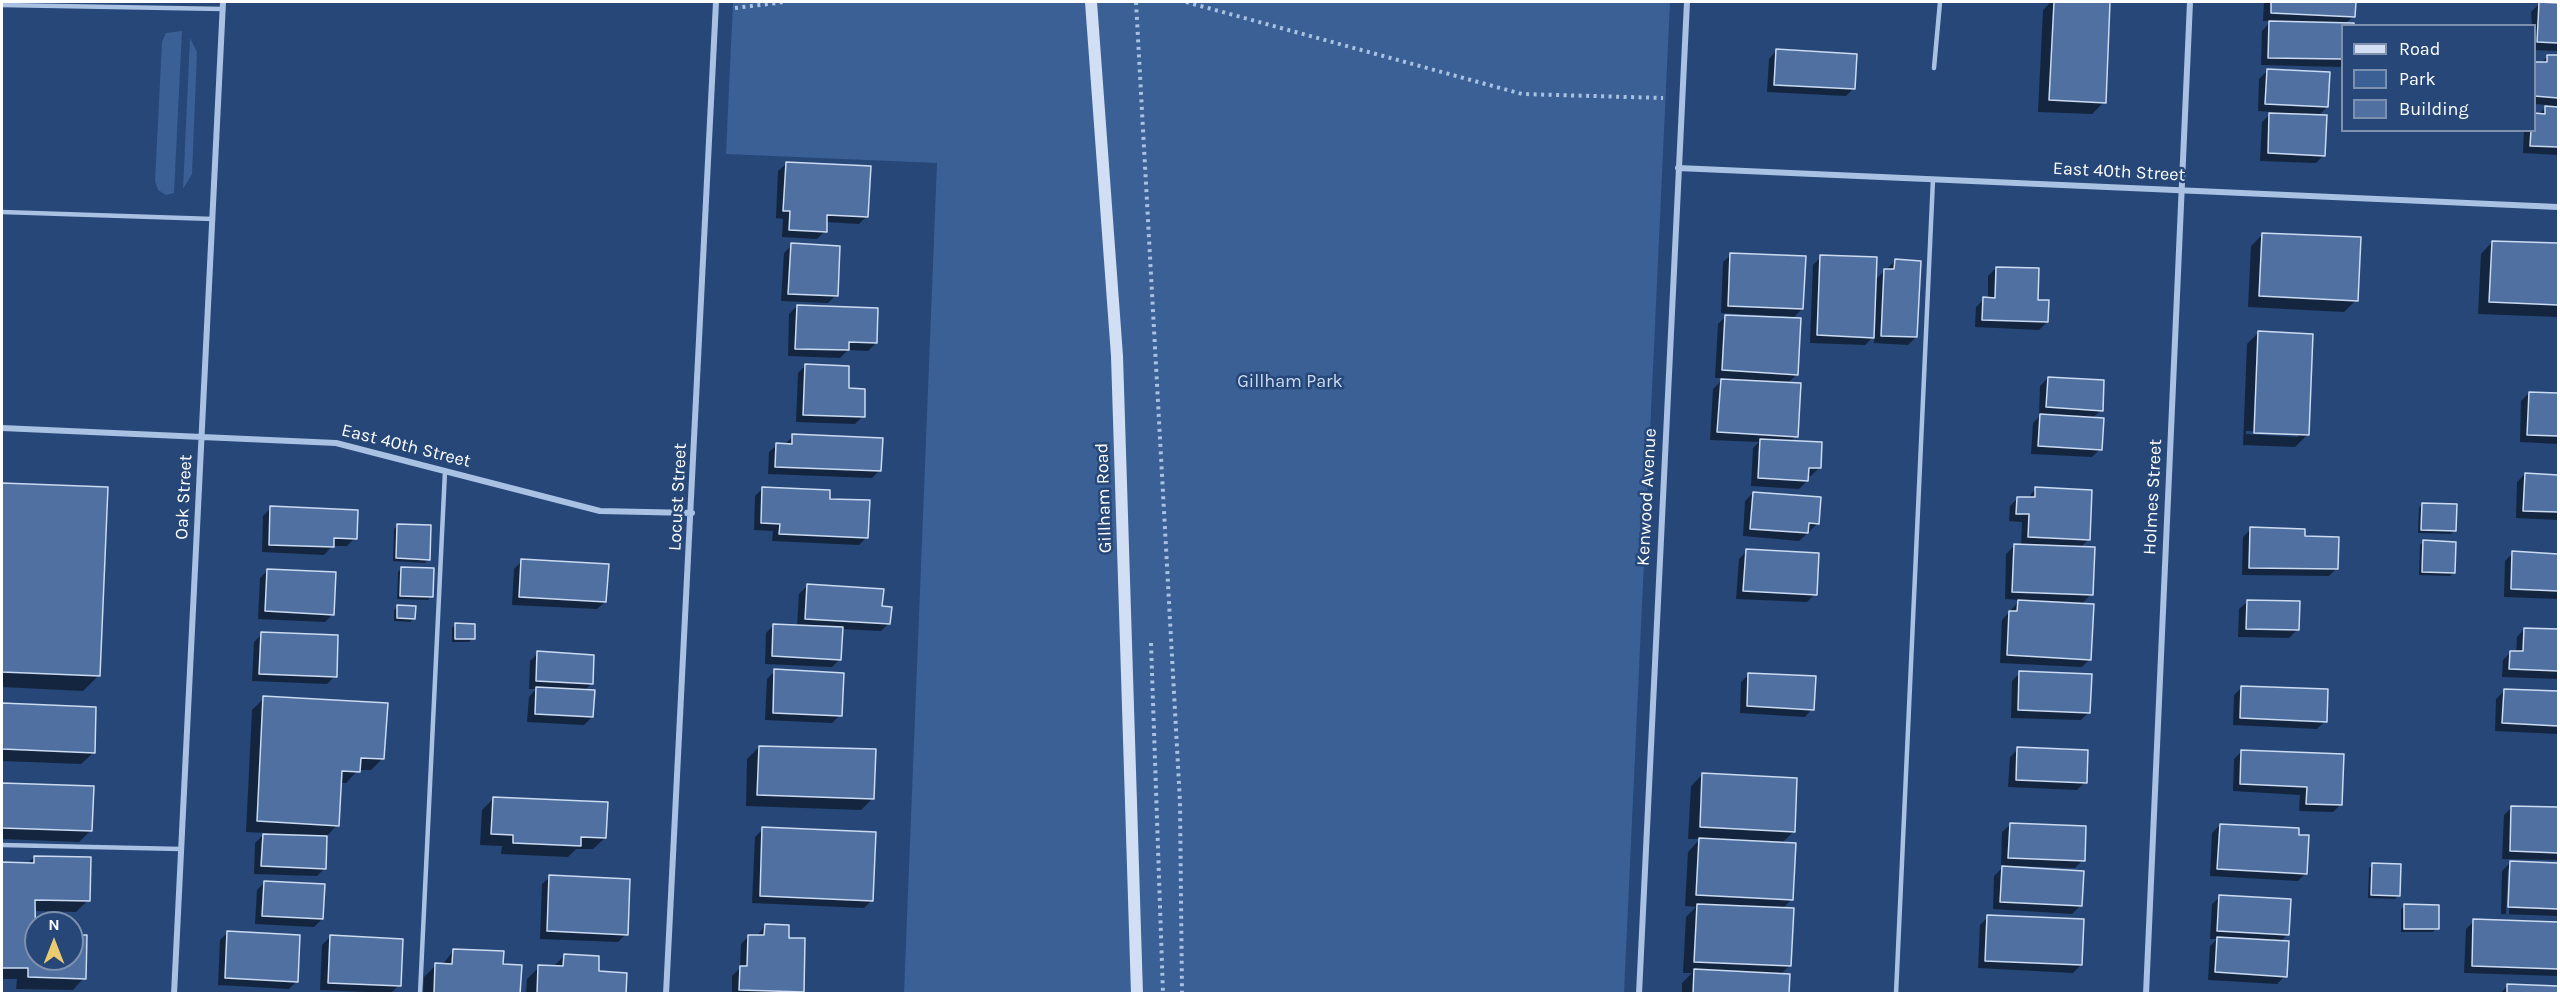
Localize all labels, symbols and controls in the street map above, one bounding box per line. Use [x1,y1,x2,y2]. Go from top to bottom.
legend [2341,24,2536,132]
text: Road [2399,38,2440,60]
text: Park [2399,68,2436,90]
text: Building [2399,98,2469,120]
street label: East 40th Street [2052,158,2186,186]
park label: Gillham Park [1237,371,1343,393]
street label: East 40th Street [339,419,473,473]
street label: Kenwood Avenue [1633,428,1661,566]
street label: Holmes Street [2139,438,2167,556]
street label: Locust Street [664,442,692,552]
street label: Gillham Road [1091,442,1117,554]
street label: Oak Street [171,454,197,540]
north arrow [24,911,84,971]
text: N [48,915,60,934]

